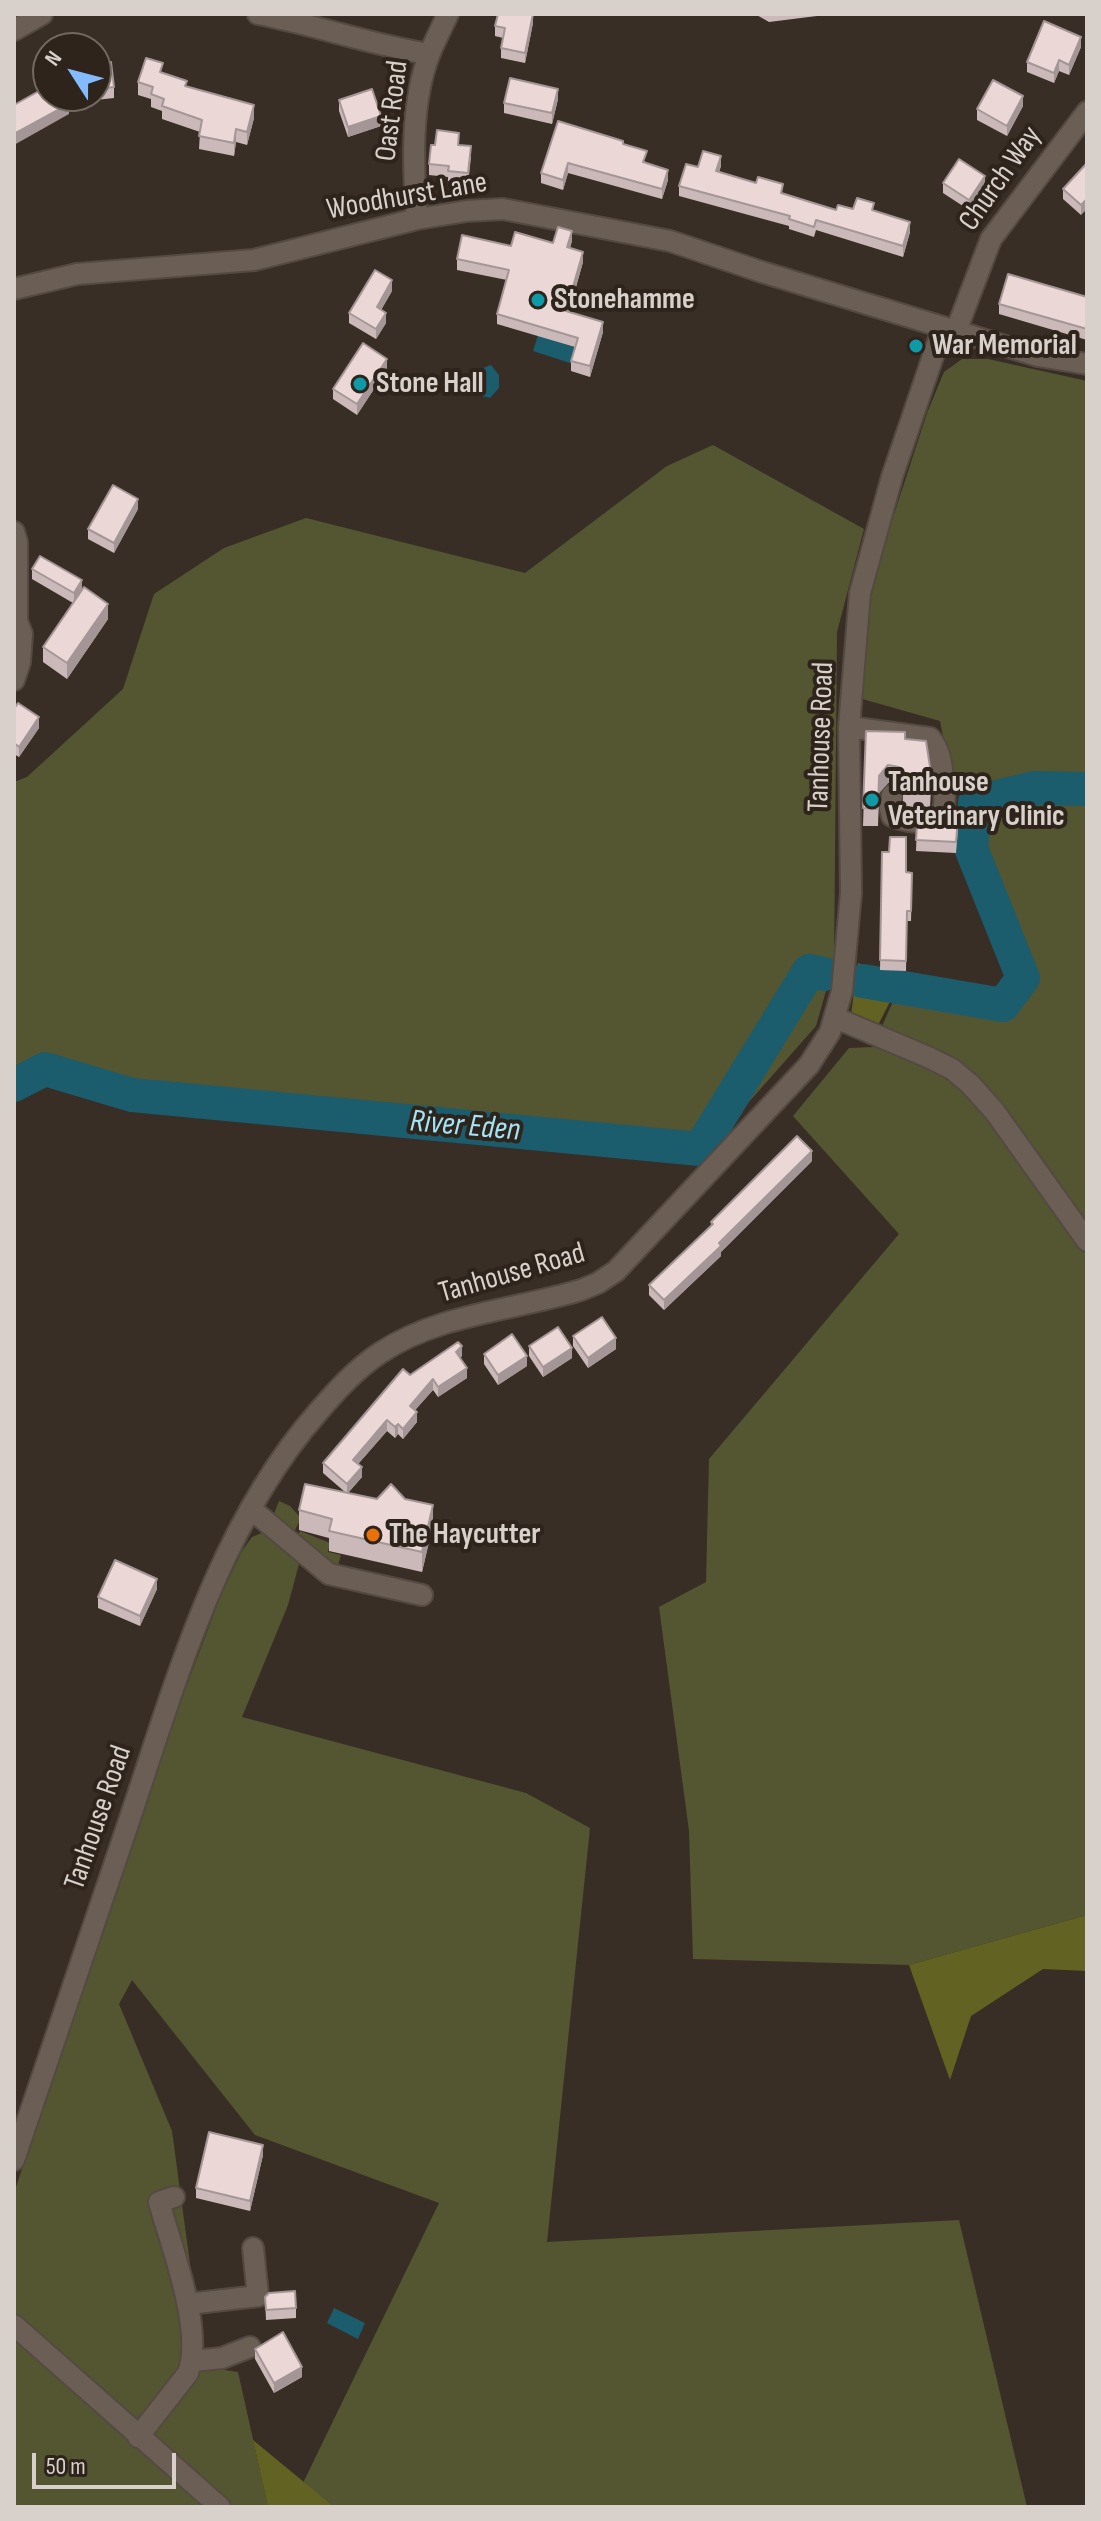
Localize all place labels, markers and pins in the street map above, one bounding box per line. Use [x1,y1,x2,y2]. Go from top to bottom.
place label: Stonehamme [554,282,695,318]
marker: Stonehamme [529,291,547,309]
place label: War Memorial [932,328,1077,364]
marker: War Memorial [907,337,925,355]
place label: Stone Hall [376,366,484,402]
marker: Stone Hall [351,375,369,393]
place label: Tanhouse Veterinary Clinic [888,765,1065,836]
marker: Tanhouse Veterinary Clinic [863,791,881,809]
place label: The Haycutter [389,1517,541,1553]
marker: The Haycutter [364,1526,382,1544]

